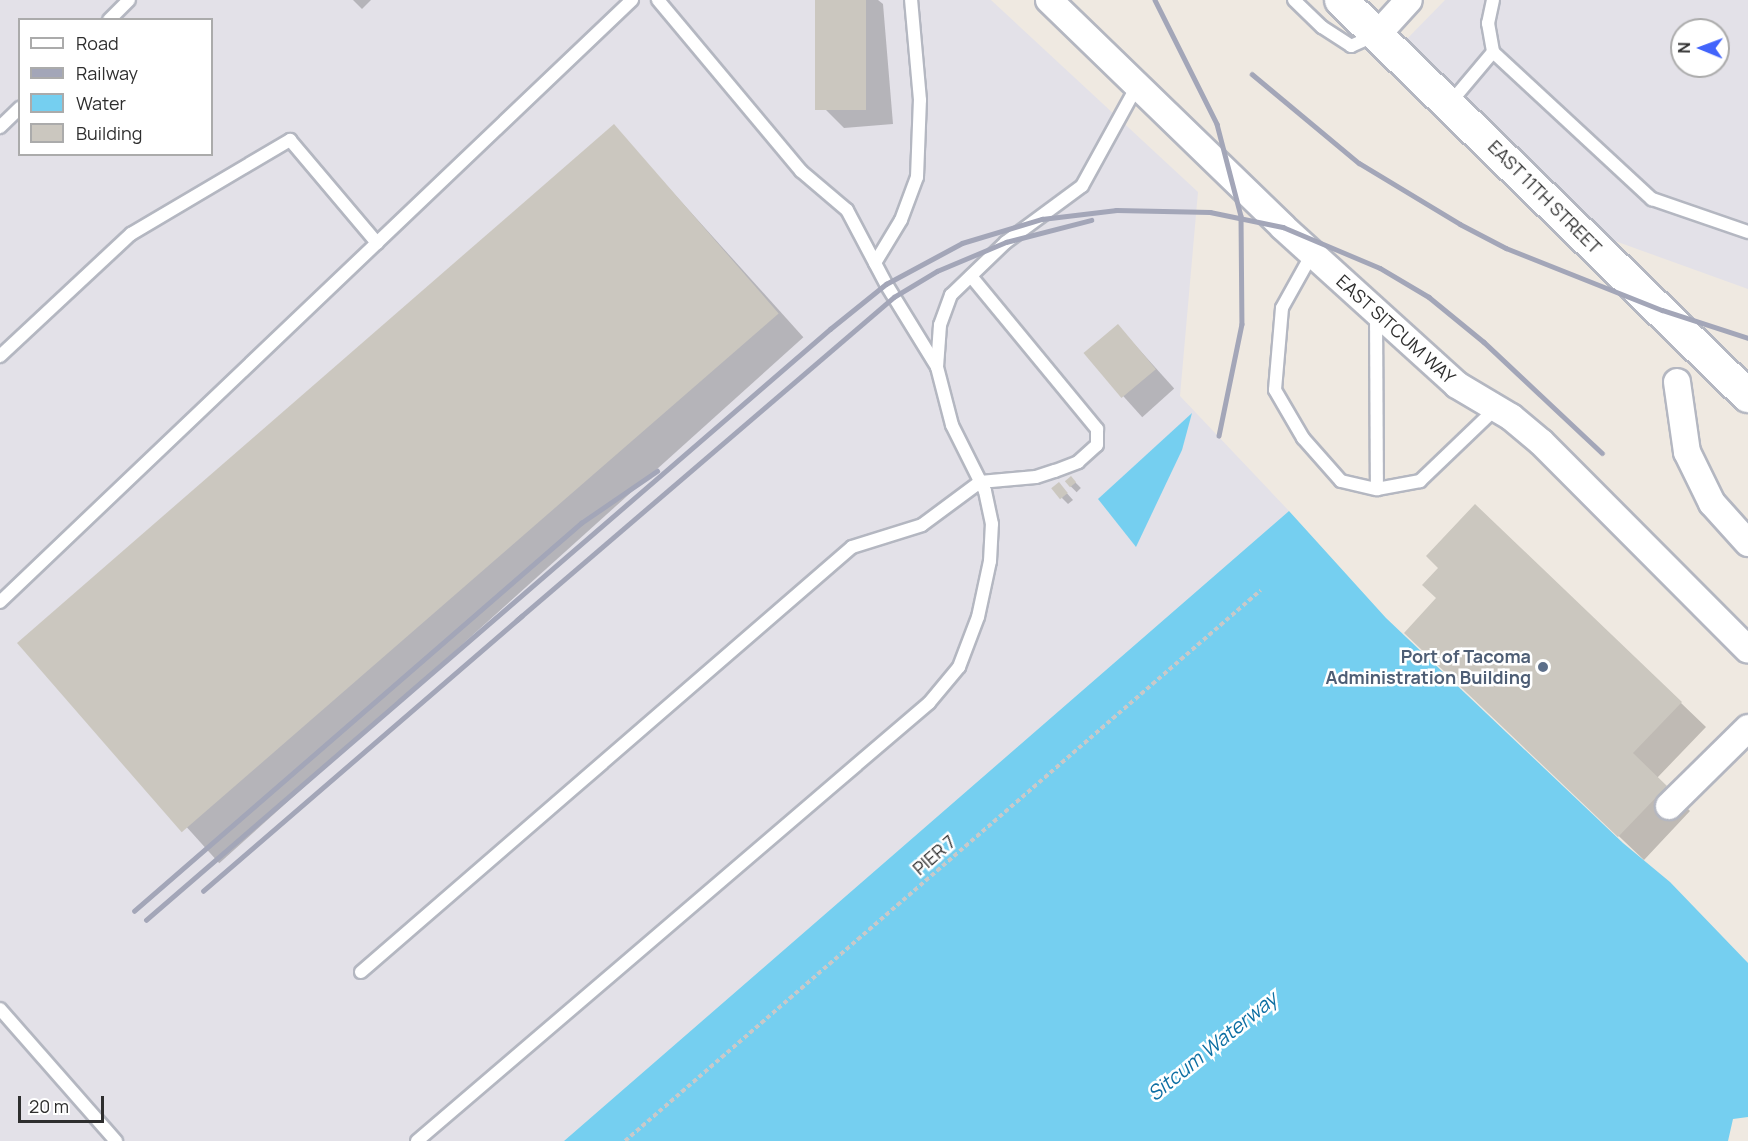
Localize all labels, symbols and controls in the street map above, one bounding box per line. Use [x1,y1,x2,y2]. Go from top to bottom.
legend [18,18,213,156]
north arrow [1670,18,1730,78]
text: Road [76,31,119,55]
text: N [1673,42,1695,54]
text: Railway [76,61,138,85]
text: Water [76,91,126,115]
text: Building [76,121,142,145]
street label: EAST 11TH STREET [1484,136,1606,258]
street label: EAST SITCUM WAY [1332,270,1460,388]
place label: Port of Tacoma Administration Building [1325,646,1531,688]
marker: Port of Tacoma Administration Building [1536,660,1550,674]
street label: PIER 7 [908,831,960,879]
water label: Sitcum Waterway [1142,986,1282,1106]
scale bar [21,1084,106,1122]
text: 20 m [29,1094,69,1118]

